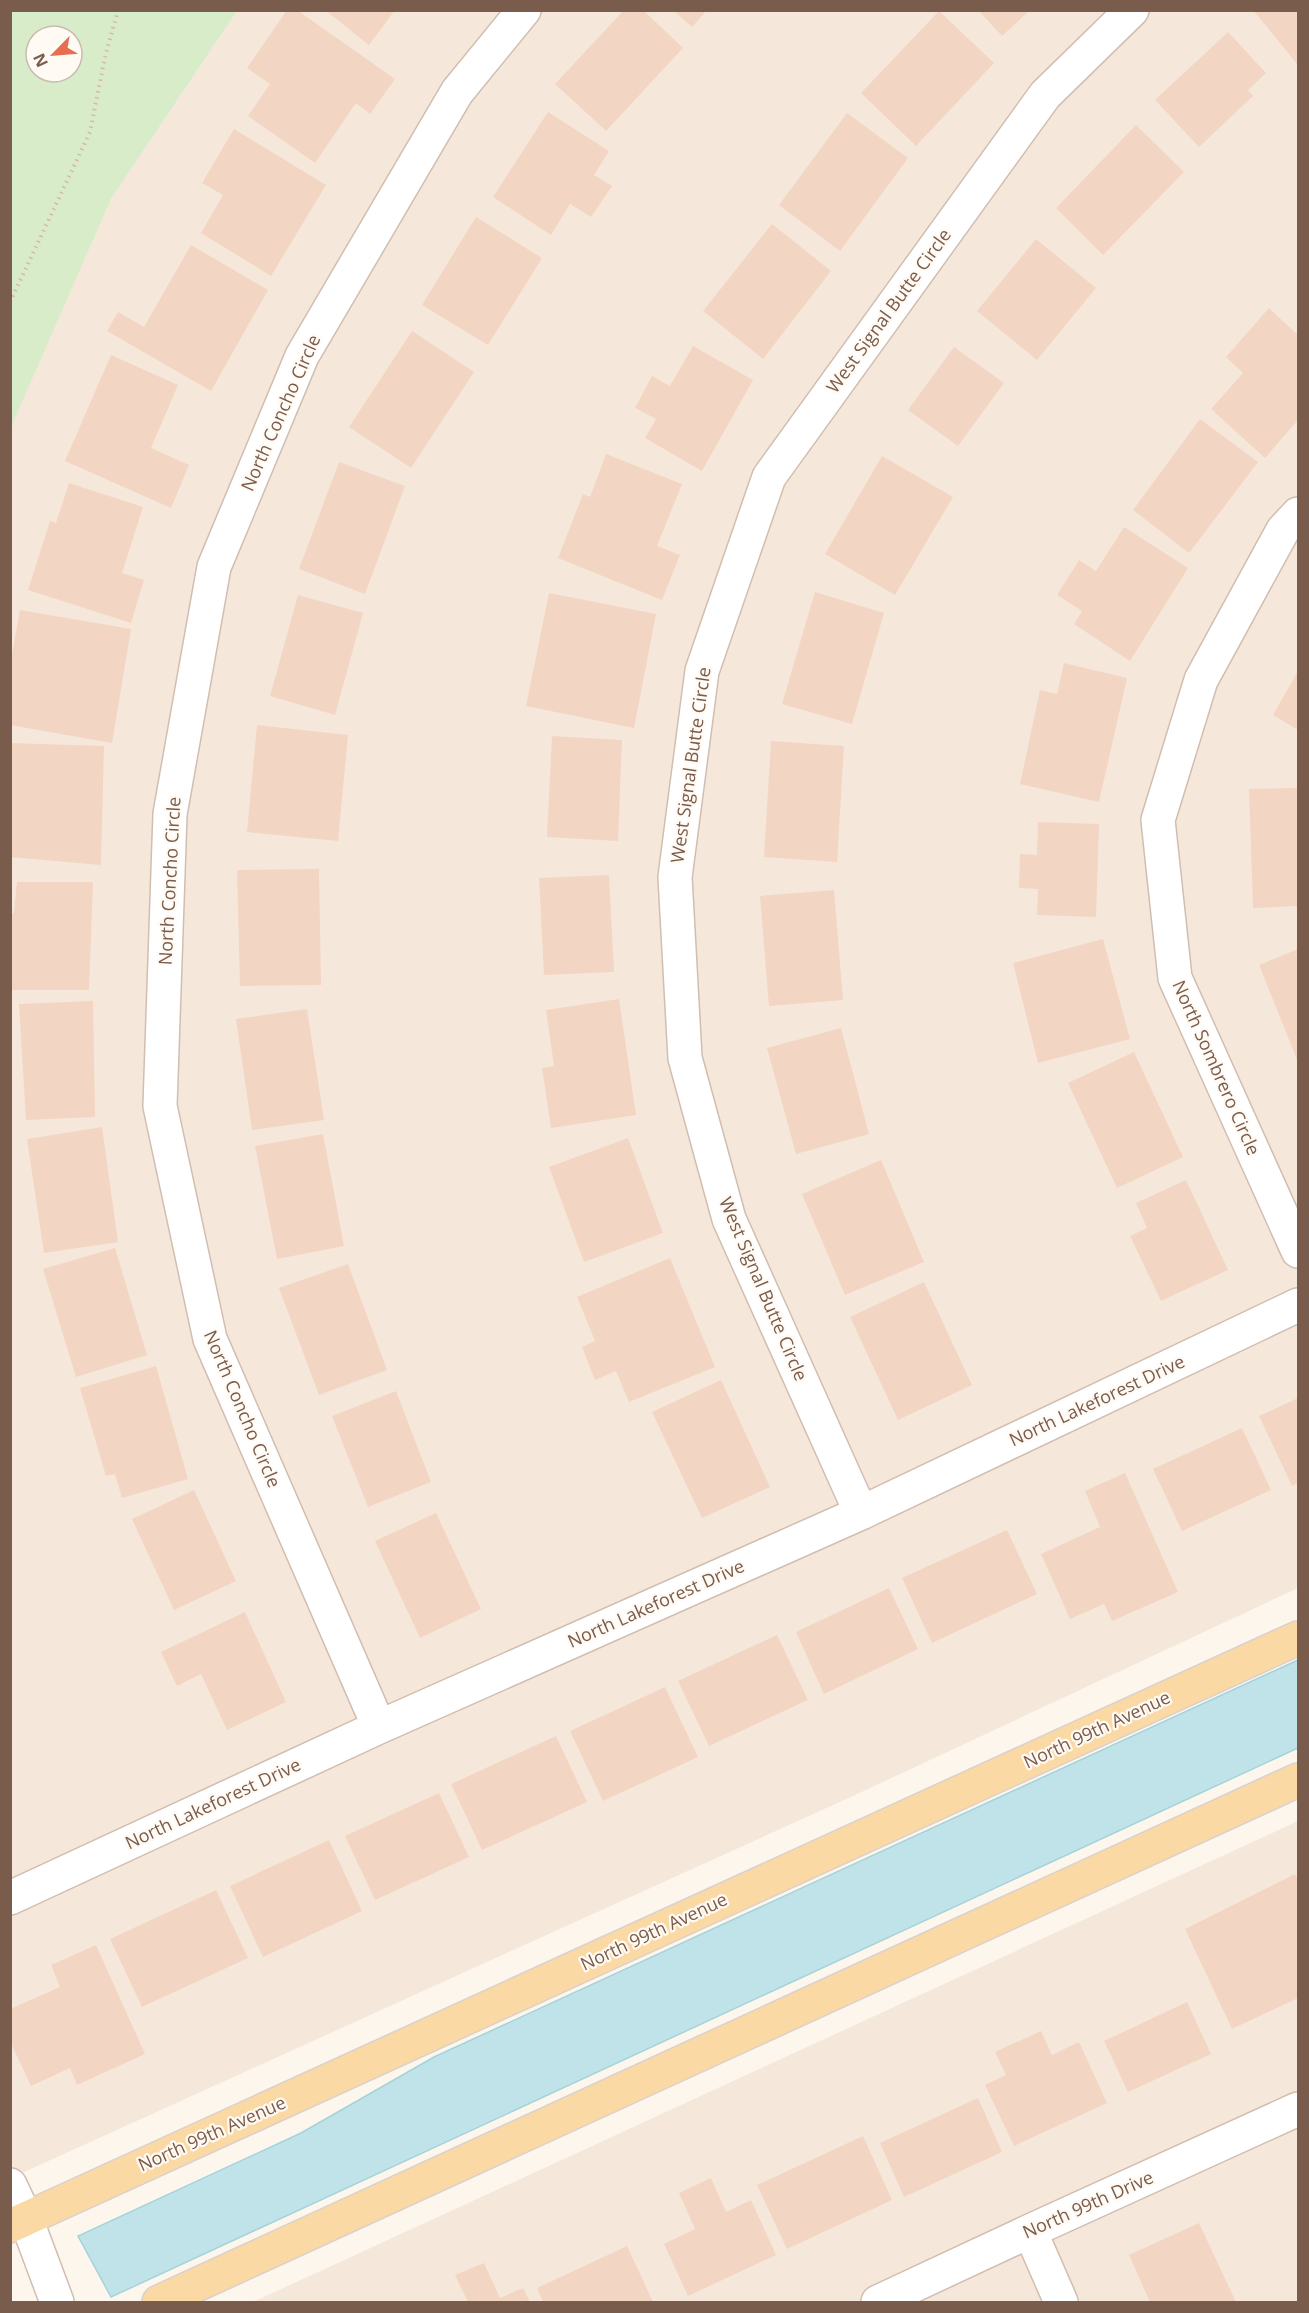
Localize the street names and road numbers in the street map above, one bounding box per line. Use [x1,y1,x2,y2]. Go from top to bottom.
street label: West Signal Butte Circle [820,223,956,397]
street label: North Concho Circle [235,331,325,495]
street label: West Signal Butte Circle [664,665,716,864]
street label: North Concho Circle [153,796,185,966]
street label: North Sombrero Circle [1167,976,1266,1159]
street label: West Signal Butte Circle [714,1193,814,1384]
street label: North Concho Circle [199,1326,287,1491]
street label: North Lakeforest Drive [1005,1349,1188,1451]
street label: North Lakeforest Drive [564,1553,748,1653]
street label: North 99th Avenue [1019,1685,1174,1774]
street label: North Lakeforest Drive [121,1752,304,1854]
street label: North 99th Avenue [576,1887,731,1976]
street label: North 99th Avenue [134,2090,289,2176]
street label: North 99th Drive [1018,2165,1157,2244]

